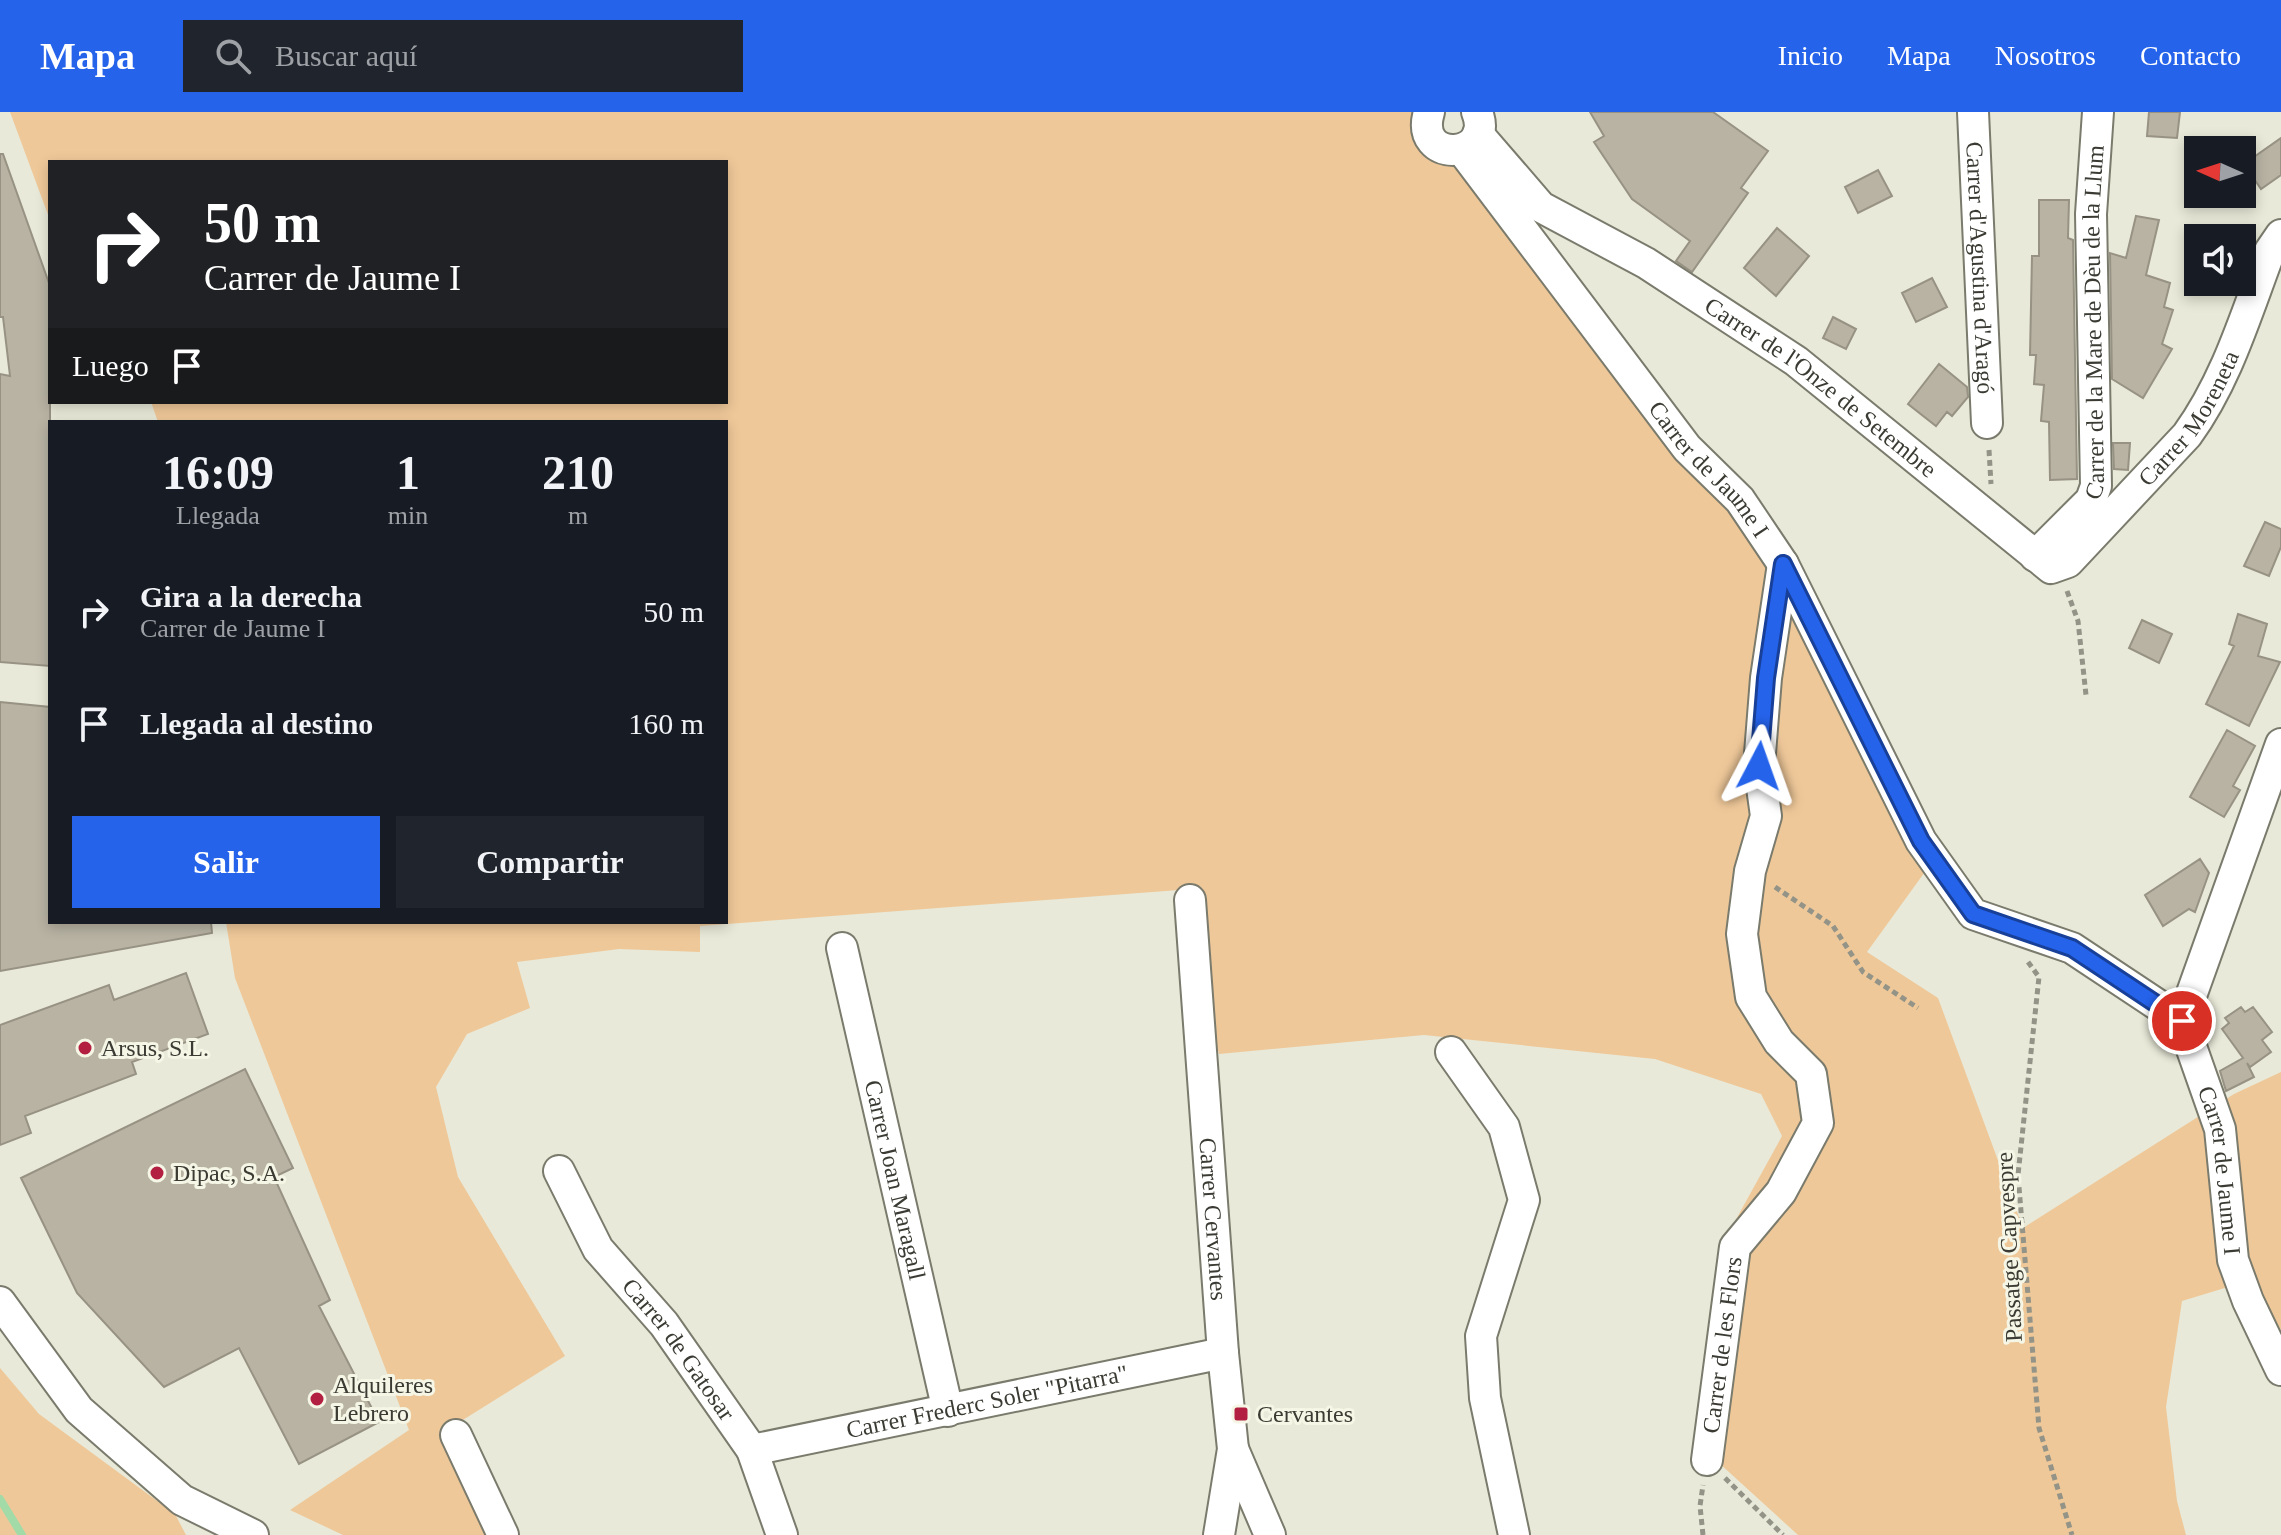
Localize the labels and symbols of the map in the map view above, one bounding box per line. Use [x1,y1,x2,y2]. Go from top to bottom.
north arrow [2184,136,2256,208]
street label: Carrer d'Agustina d'Aragó [1961,141,1999,395]
street label: Carrer de la Mare de Dèu de la Llum [2078,144,2109,503]
street label: Carrer de l'Onze de Setembre [1700,292,1942,483]
street label: Carrer Moreneta [2133,347,2244,491]
street label: Carrer de Jaume I [1643,396,1774,542]
position arrow [1717,724,1801,808]
pin [2148,987,2216,1055]
place label: Arsus, S.L. [101,1035,209,1061]
marker: Arsus, S.L. [76,1039,94,1057]
street label: Carrer Joan Maragall [860,1078,931,1283]
street label: Carrer de Jaume I [2193,1083,2245,1256]
street label: Carrer Cervantes [1194,1137,1232,1302]
street label: Passatge Capvespre [1991,1151,2027,1343]
place label: Dipac, S.A. [173,1160,285,1186]
marker: Dipac, S.A. [148,1164,166,1182]
street label: Carrer de les Flors [1698,1255,1747,1435]
street label: Carrer de Gatosar [617,1273,740,1425]
street label: Carrer Frederc Soler "Pitarra" [844,1360,1130,1443]
place label: Alquileres Lebrero [333,1372,433,1426]
marker: Alquileres Lebrero [308,1390,326,1408]
place label: Cervantes [1257,1401,1353,1427]
marker: Cervantes [1232,1405,1250,1423]

